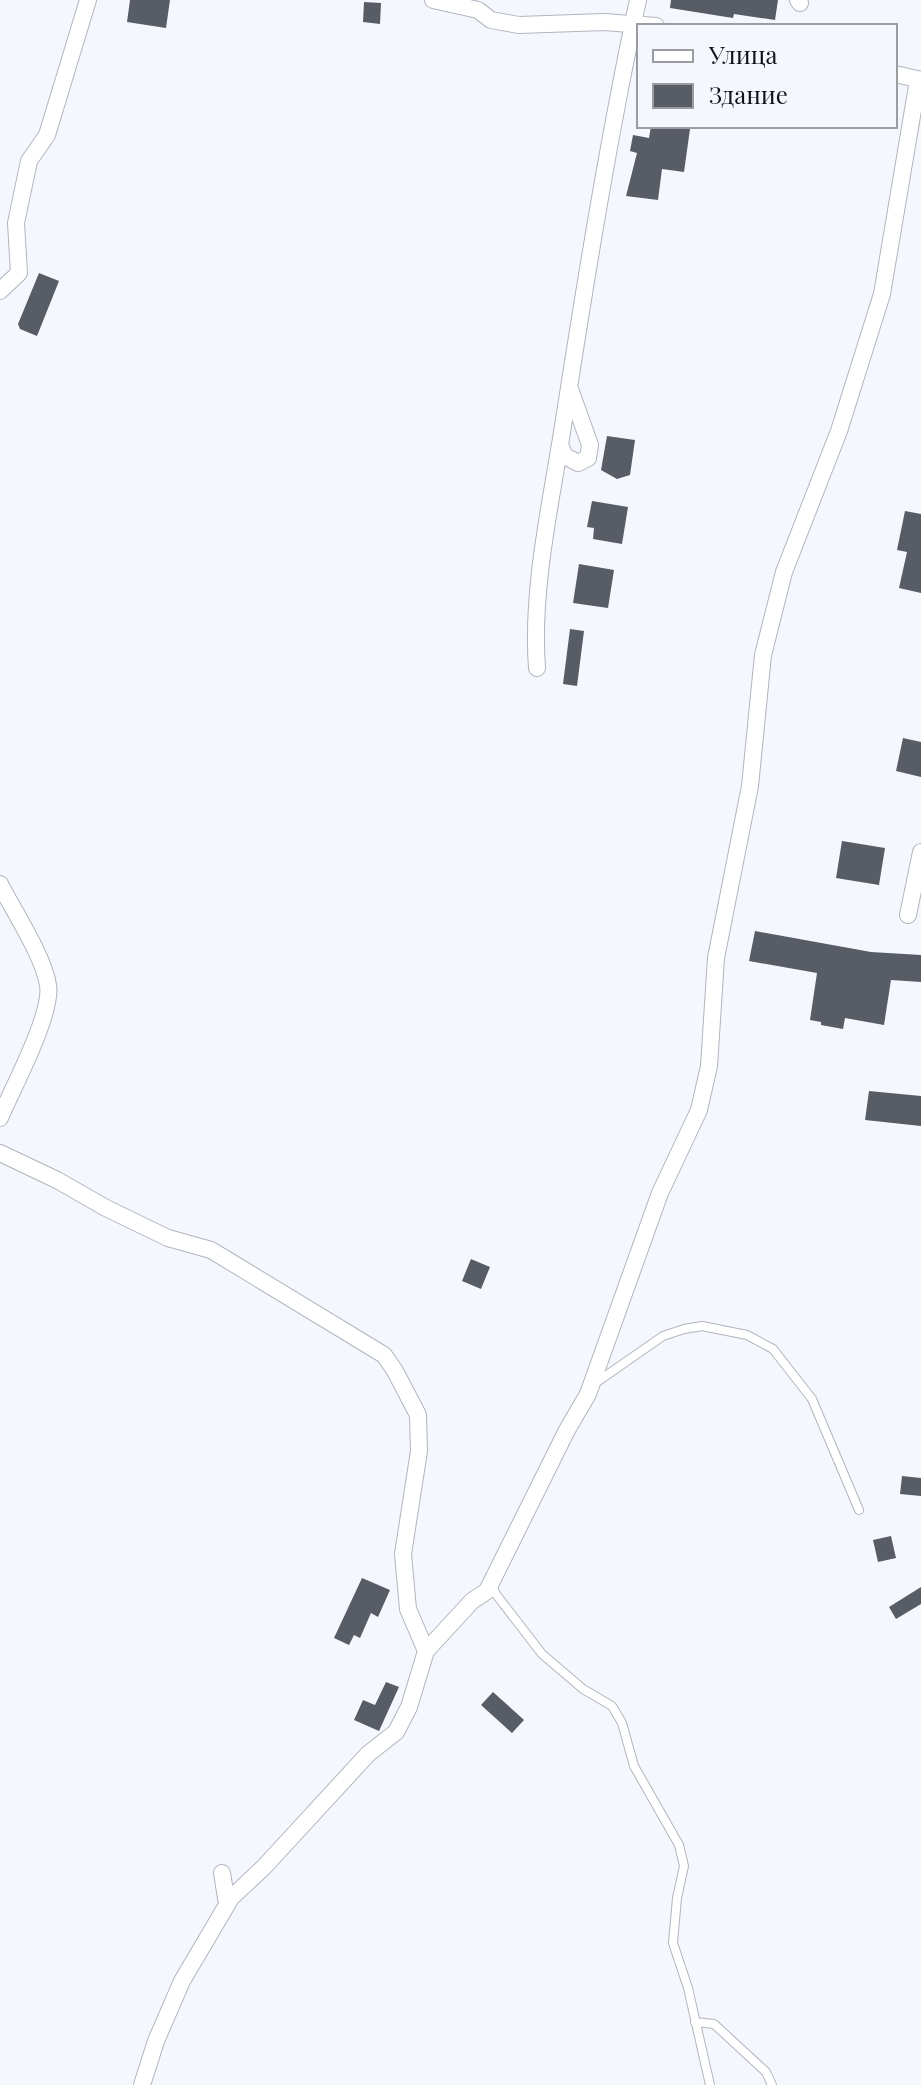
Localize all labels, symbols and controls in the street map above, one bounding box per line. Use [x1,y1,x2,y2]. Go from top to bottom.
legend [637,24,897,128]
text: Улица [708,38,778,70]
text: Здание [709,78,788,110]

